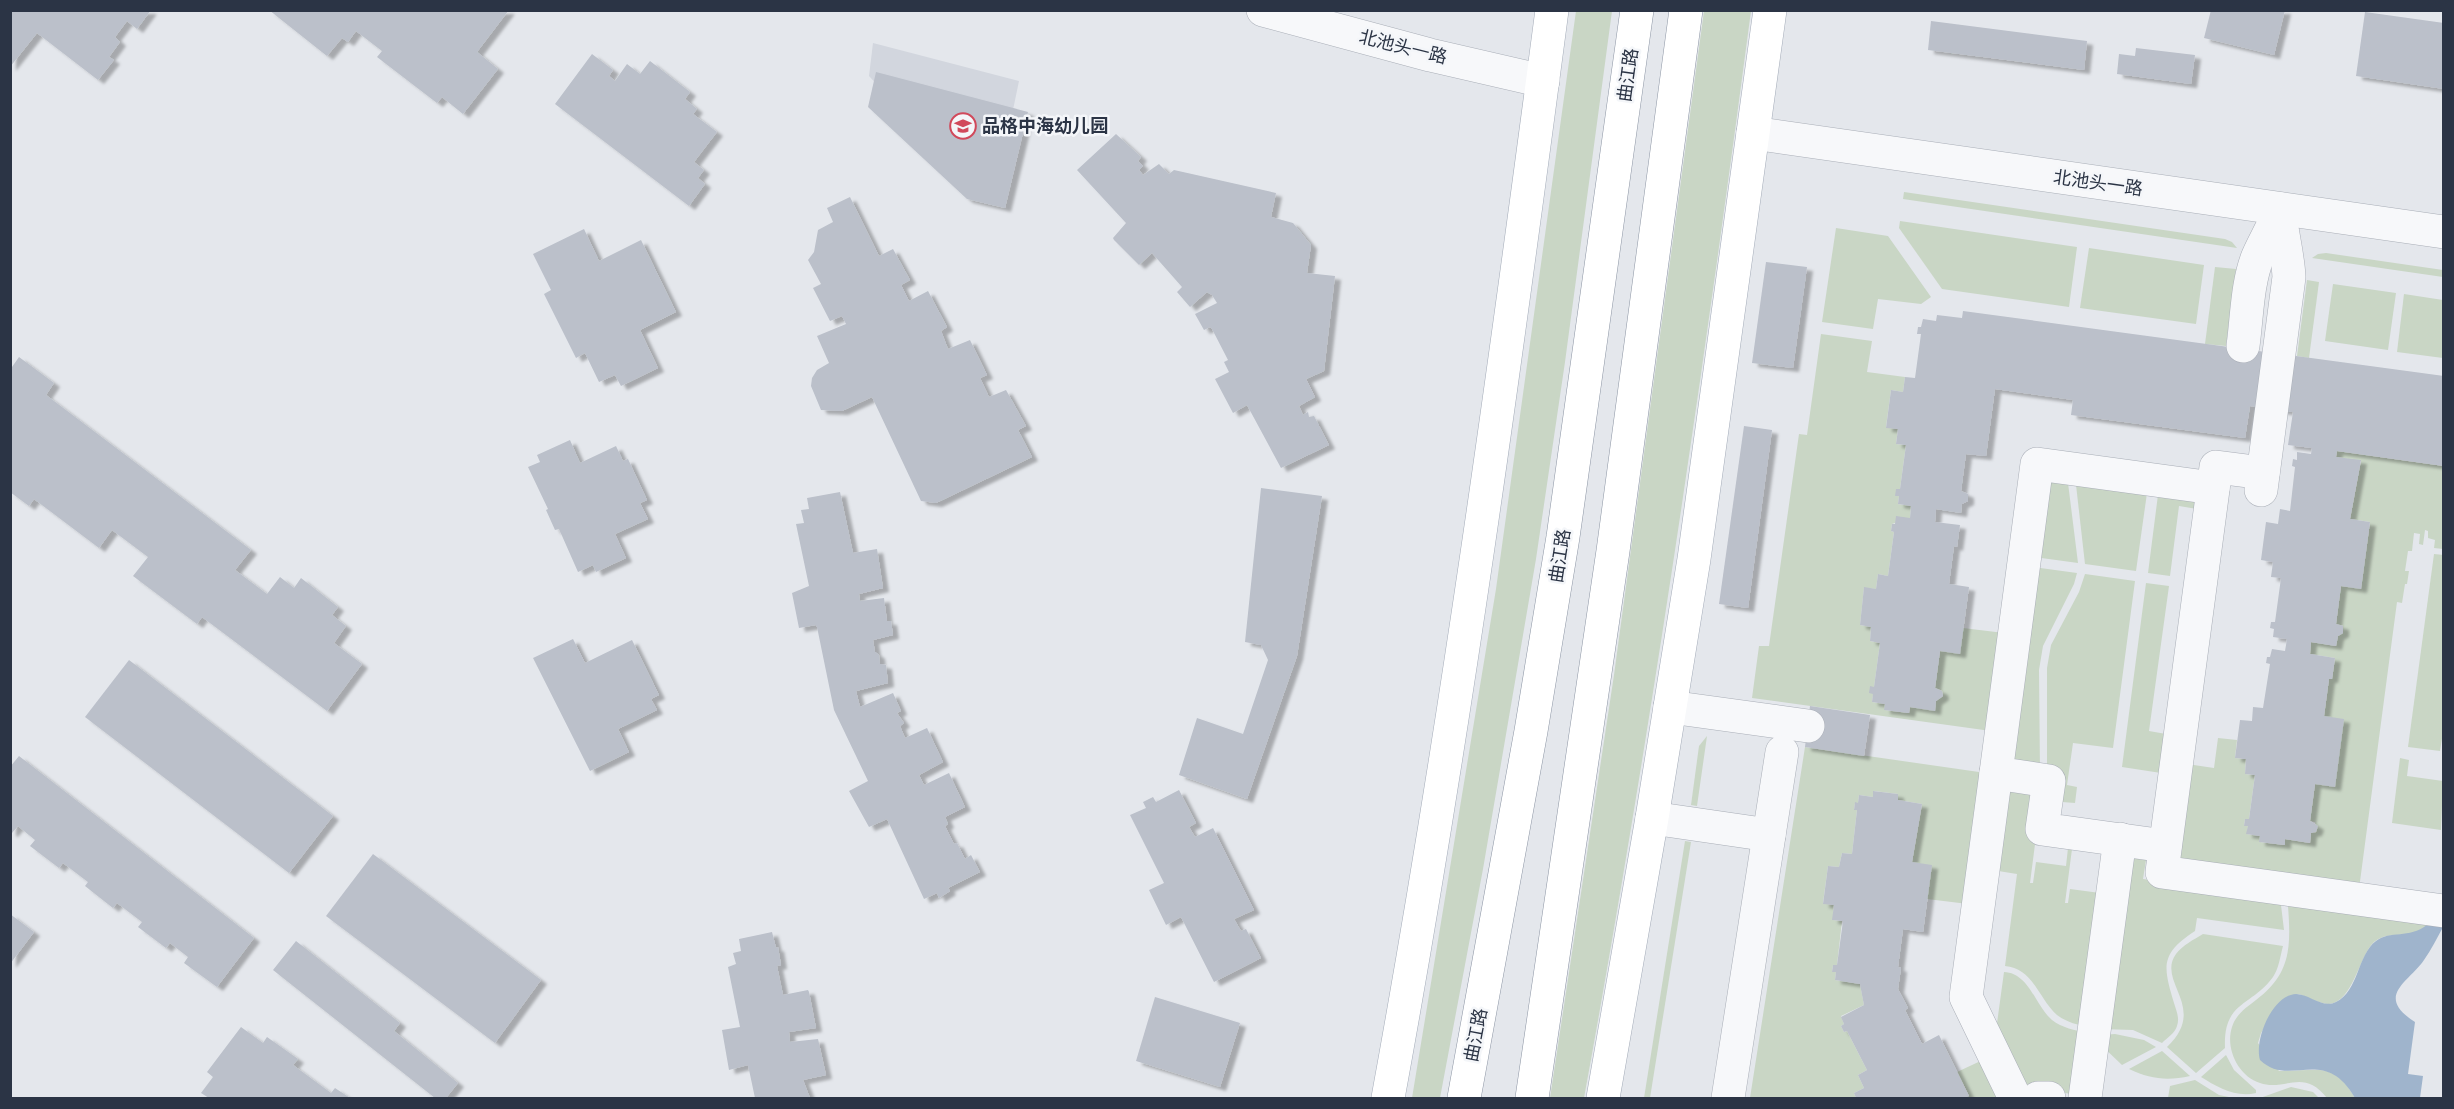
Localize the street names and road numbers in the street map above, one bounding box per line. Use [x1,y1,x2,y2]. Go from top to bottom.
street label: 北池头一路 [1357,24,1450,69]
street label: 曲江路 [1612,47,1643,103]
street label: 北池头一路 [2052,165,2144,200]
street label: 曲江路 [1544,527,1575,584]
street label: 曲江路 [1459,1006,1492,1064]

